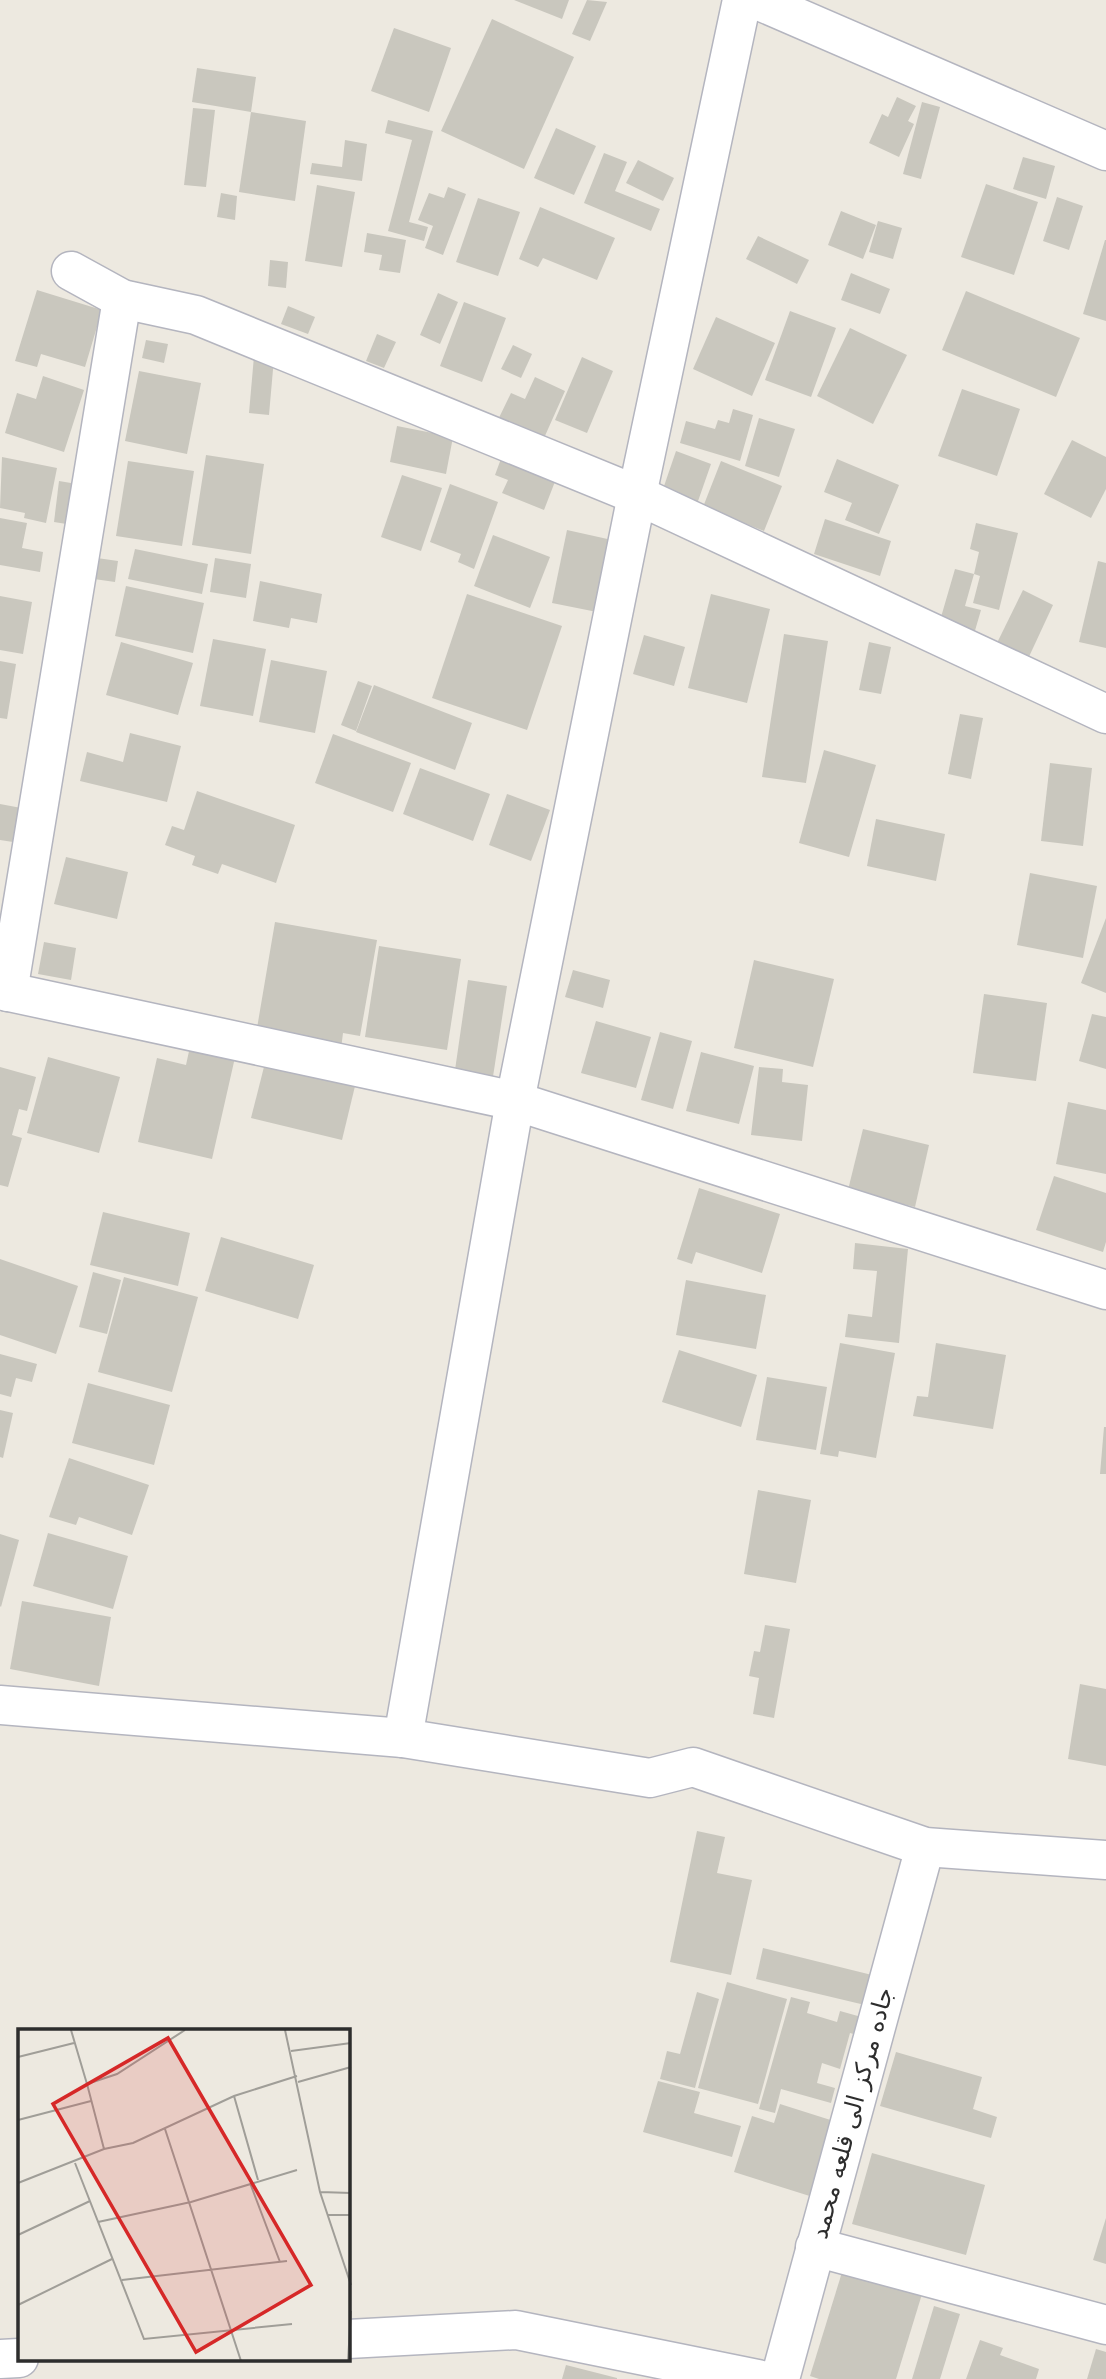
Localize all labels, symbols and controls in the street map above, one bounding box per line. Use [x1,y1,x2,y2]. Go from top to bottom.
street label: جاده مرکز الی قلعه محمد [805,1984,899,2242]
inset map [18,2029,350,2362]

